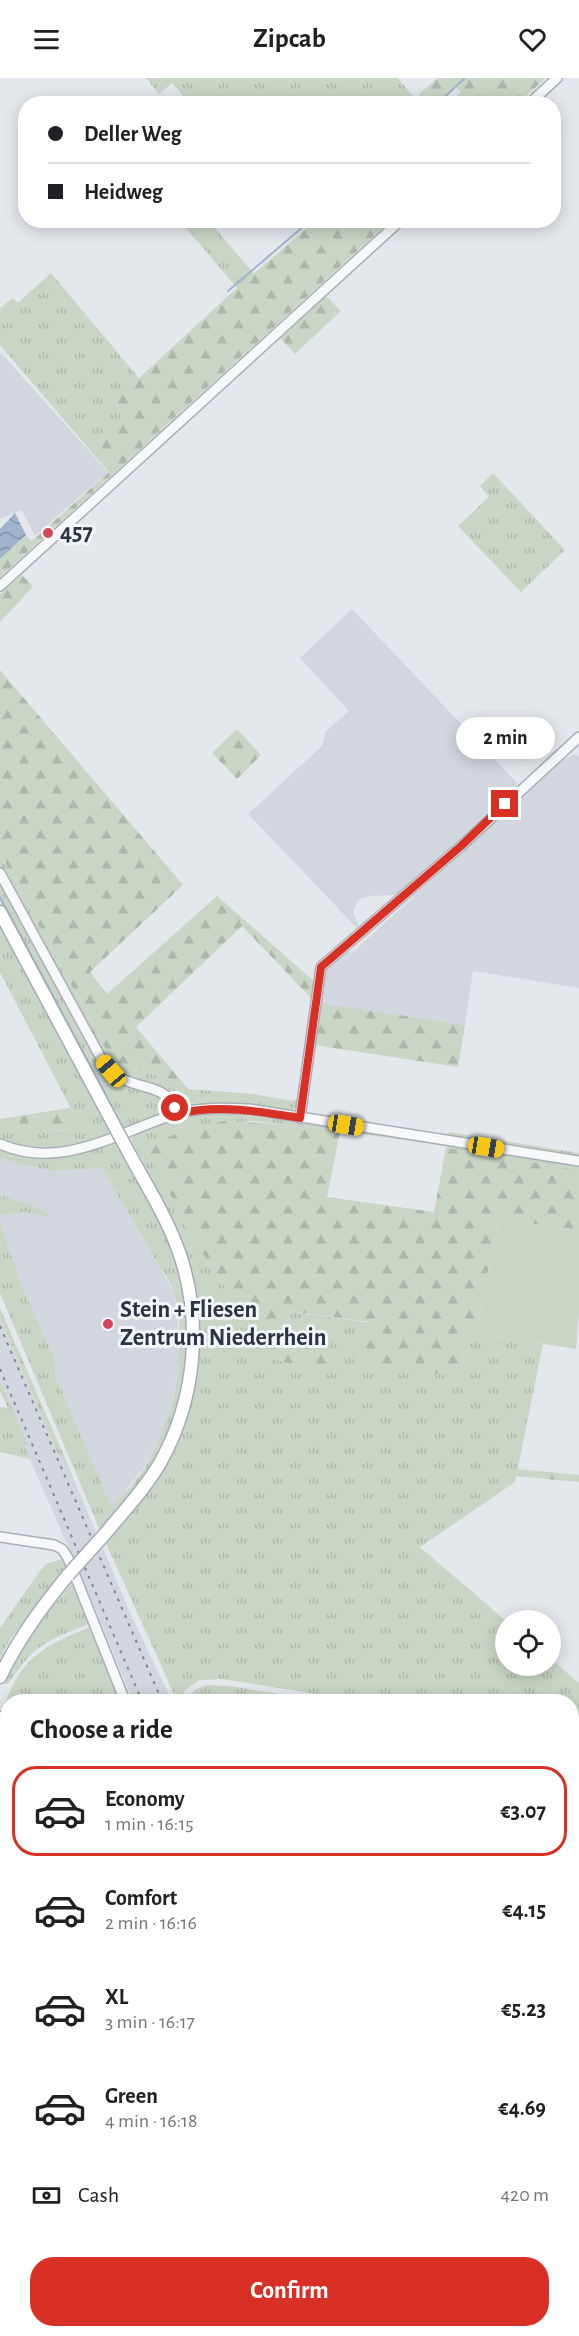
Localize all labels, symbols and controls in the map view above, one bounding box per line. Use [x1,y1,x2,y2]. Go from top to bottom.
icon: menu [30,23,63,56]
icon: heart [516,23,549,56]
text: Zipcab [253,25,326,52]
text: Deller Weg [84,123,182,145]
text: Heidweg [84,181,163,203]
place label: 457 [60,521,93,545]
marker: 457 [41,526,55,540]
callout: 2 min [456,717,554,759]
text: 2 min [483,728,528,748]
route end [491,790,518,817]
car [93,1051,129,1091]
route start [161,1094,188,1121]
car [327,1113,365,1137]
car [467,1135,505,1159]
place label: Stein + Fliesen Zentrum Niederrhein [120,1298,327,1350]
marker: Stein + Fliesen Zentrum Niederrhein [101,1317,115,1331]
map controls [495,1610,561,1676]
button: locate [495,1610,561,1676]
text: Choose a ride [30,1716,173,1743]
icon: car [33,1784,87,1838]
text: Economy [105,1788,185,1810]
text: €3.07 [500,1800,546,1822]
text: 1 min · 16:15 [105,1814,194,1834]
icon: car [33,1883,87,1937]
text: Comfort [105,1887,177,1909]
text: €4.15 [502,1899,546,1921]
text: 2 min · 16:16 [105,1913,197,1933]
icon: car [33,1982,87,2036]
text: XL [105,1986,128,2008]
text: €5.23 [501,1998,546,2020]
text: 3 min · 16:17 [105,2012,195,2032]
icon: car [33,2081,87,2135]
text: Green [105,2085,158,2107]
text: €4.69 [498,2097,546,2119]
text: 4 min · 16:18 [105,2111,197,2131]
icon: cash [30,2179,63,2212]
text: Cash [78,2184,119,2206]
text: 420 m [500,2185,549,2205]
button: Confirm [30,2257,549,2326]

